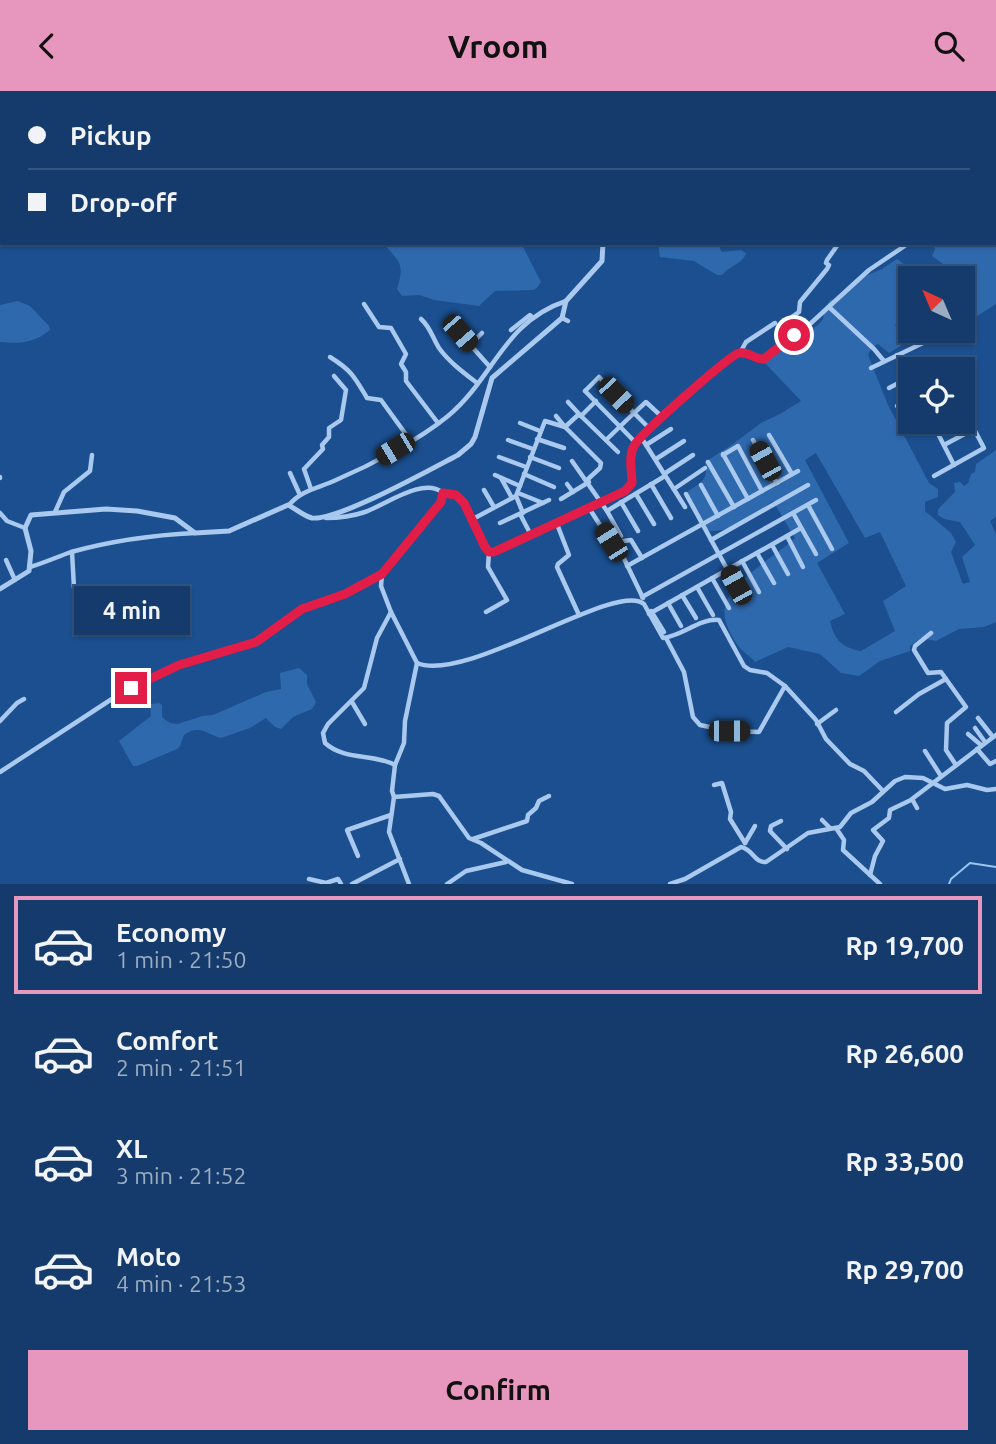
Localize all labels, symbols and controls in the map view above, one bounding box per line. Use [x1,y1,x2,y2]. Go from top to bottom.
icon: back [28,27,66,65]
icon: search [930,27,968,65]
text: Vroom [448,28,548,64]
text: Pickup [70,121,152,150]
text: Drop-off [70,188,177,217]
north arrow [898,266,975,343]
map controls [898,266,975,434]
car [439,310,482,356]
route start [778,319,810,351]
button: locate [898,357,975,434]
car [594,373,639,417]
car [372,429,419,469]
car [746,438,785,484]
car [591,519,632,565]
car [717,562,756,608]
callout: 4 min [73,587,189,635]
text: 4 min [103,598,161,623]
route end [115,672,147,704]
car [709,721,751,742]
icon: car [32,914,95,977]
text: Economy [116,918,226,947]
text: Rp 19,700 [845,931,964,960]
text: 1 min · 21:50 [116,947,247,972]
icon: car [32,1022,95,1085]
text: Comfort [116,1026,219,1055]
text: Rp 26,600 [845,1039,964,1068]
text: 2 min · 21:51 [116,1055,247,1080]
icon: car [32,1130,95,1193]
text: XL [116,1134,147,1163]
text: Rp 33,500 [845,1147,964,1176]
text: 3 min · 21:52 [116,1163,247,1188]
icon: car [32,1238,95,1301]
text: Moto [116,1242,181,1271]
text: Rp 29,700 [845,1255,964,1284]
text: 4 min · 21:53 [116,1271,247,1296]
button: Confirm [28,1350,968,1430]

